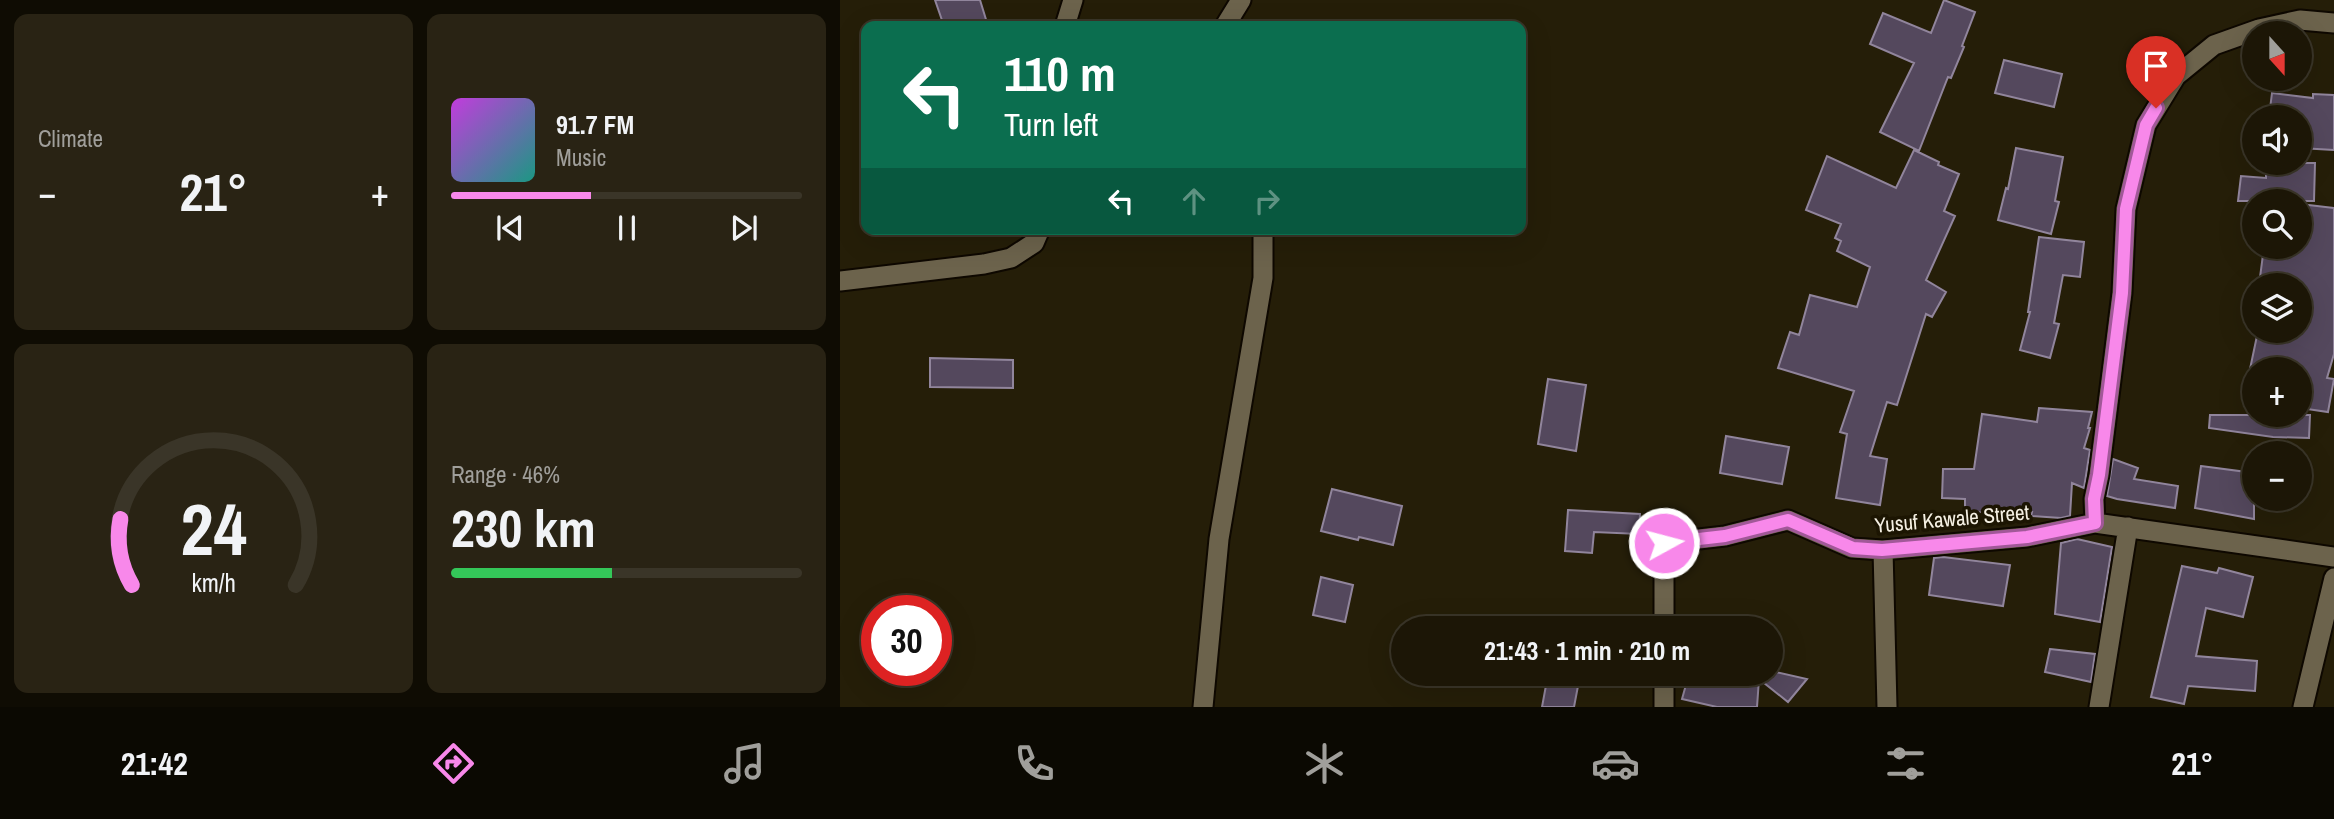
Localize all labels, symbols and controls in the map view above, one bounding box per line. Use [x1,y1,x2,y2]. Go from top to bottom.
north arrow [2242,21,2312,91]
map controls [2242,21,2312,511]
pin [2126,36,2186,108]
text: 110 m [1004,40,1116,106]
icon: arrive [2137,47,2175,85]
icon: left [889,49,980,140]
text: Turn left [1004,103,1098,146]
button: sound [2242,105,2312,175]
text: 91.7 FM [556,107,634,142]
text: Climate [38,123,103,154]
text: Music [556,142,606,173]
text: 21° [179,157,248,227]
text: − [38,167,56,218]
text: + [371,167,389,218]
icon: left [1102,182,1140,220]
icon: ahead [1175,182,1213,220]
icon: right [1248,182,1286,220]
button: search [2242,189,2312,259]
icon: previous [491,209,529,247]
icon: pause [608,209,646,247]
icon: next [725,209,763,247]
button: layers [2242,273,2312,343]
button: + [2242,357,2312,427]
button: − [2242,441,2312,511]
text: Range · 46% [451,459,560,490]
text: 24 [180,480,247,578]
text: 230 km [451,493,596,563]
street label: Yusuf Kawale Street [1873,497,2031,540]
position arrow [1627,506,1701,580]
text: km/h [191,565,236,599]
speed limit sign: 30 [861,595,952,686]
text: 21:43 · 1 min · 210 m [1484,633,1690,668]
icon: directions [429,739,478,788]
icon: music [720,739,769,788]
icon: phone [1010,739,1059,788]
icon: climate [1300,739,1349,788]
icon: car [1591,739,1640,788]
icon: filters [1881,739,1930,788]
text: 21:42 [121,742,188,785]
text: 21° [2171,742,2213,785]

